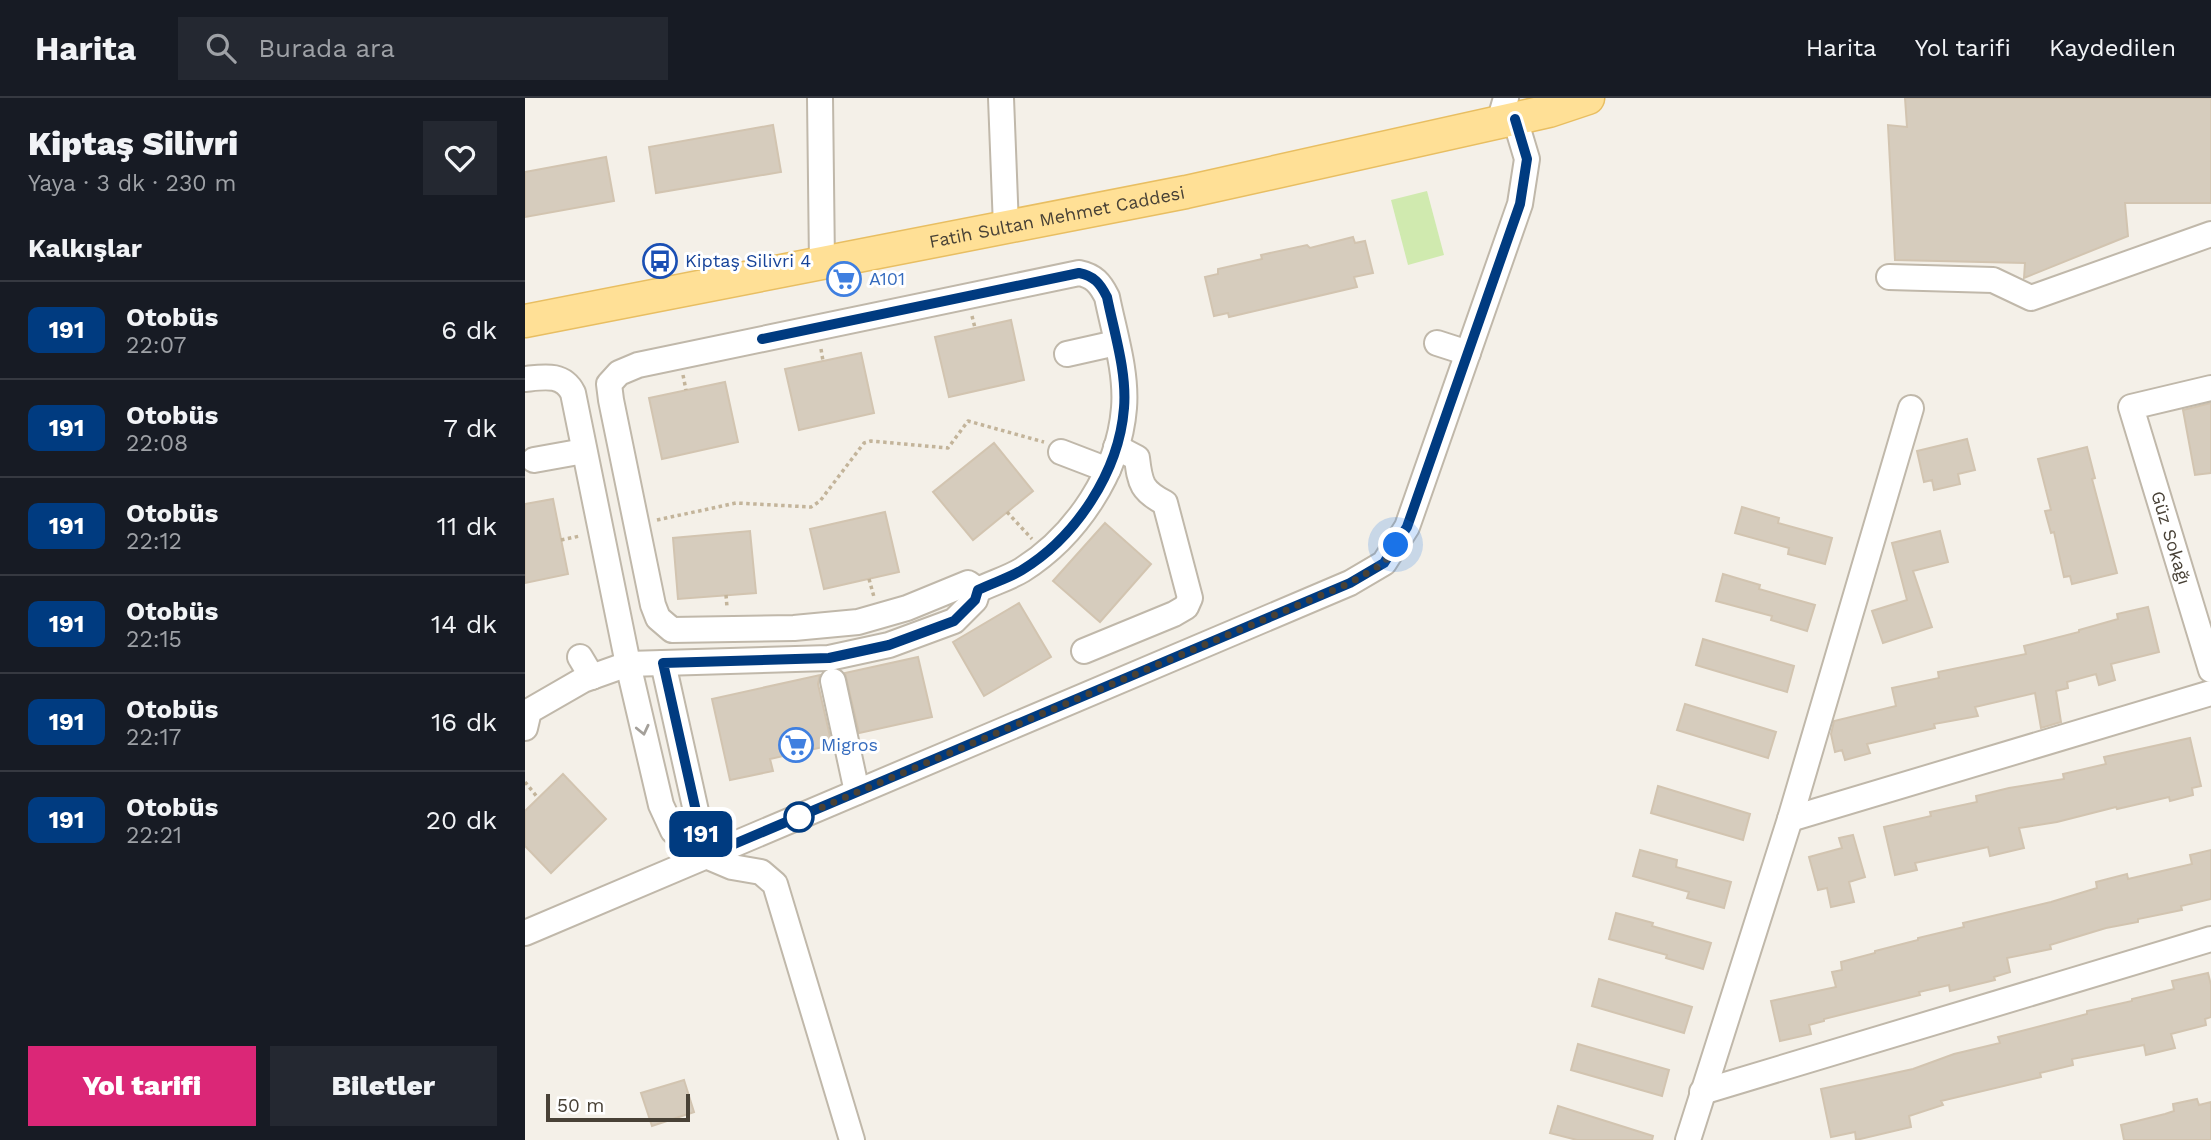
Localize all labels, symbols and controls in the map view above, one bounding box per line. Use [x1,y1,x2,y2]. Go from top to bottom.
search box [178,17,668,80]
text: Harita [35,29,136,68]
icon: search [202,29,240,67]
text: Burada ara [258,33,395,63]
text: Harita [1806,34,1877,62]
text: Yol tarifi [1915,34,2011,62]
text: Kaydedilen [2049,34,2176,62]
button: heart [423,121,497,195]
text: Kiptaş Silivri [28,124,238,163]
text: Yaya · 3 dk · 230 m [28,170,236,197]
street label: Fatih Sultan Mehmet Caddesi [927,181,1186,252]
text: Kalkışlar [28,233,142,263]
bus stop icon: Kiptaş Silivri 4 [641,242,679,280]
place label: Kiptaş Silivri 4 [685,250,811,271]
supermarket icon: A101 [825,260,863,298]
place label: A101 [869,268,905,289]
text: Otobüs [126,302,218,332]
text: 6 dk [441,315,497,345]
text: 191 [49,316,84,344]
text: 22:07 [126,332,186,359]
text: Otobüs [126,400,218,430]
text: 7 dk [443,413,497,443]
text: 191 [49,414,84,442]
text: 22:08 [126,430,188,457]
street label: Güz Sokağı [2147,488,2195,587]
text: Otobüs [126,498,218,528]
text: 11 dk [437,511,497,541]
text: 191 [49,512,84,540]
your location [1378,527,1413,562]
text: 22:12 [126,528,182,555]
text: Otobüs [126,596,218,626]
text: 14 dk [431,609,497,639]
text: 191 [49,610,84,638]
text: 22:15 [126,626,182,653]
text: Otobüs [126,694,218,724]
text: 16 dk [431,707,497,737]
text: 191 [49,708,84,736]
text: 22:17 [126,724,182,751]
one-way arrow [635,724,649,736]
supermarket icon: Migros [777,726,815,764]
place label: Migros [821,734,878,755]
text: Otobüs [126,792,218,822]
unlabelled marker [784,802,814,832]
text: 20 dk [426,805,497,835]
text: 191 [49,806,84,834]
line badge: 191 [661,811,741,857]
text: 191 [683,820,719,848]
text: 22:21 [126,822,182,849]
button: Yol tarifi [28,1046,256,1126]
button: Biletler [270,1046,497,1126]
scale bar [546,1091,689,1123]
text: 50 m [557,1094,604,1117]

